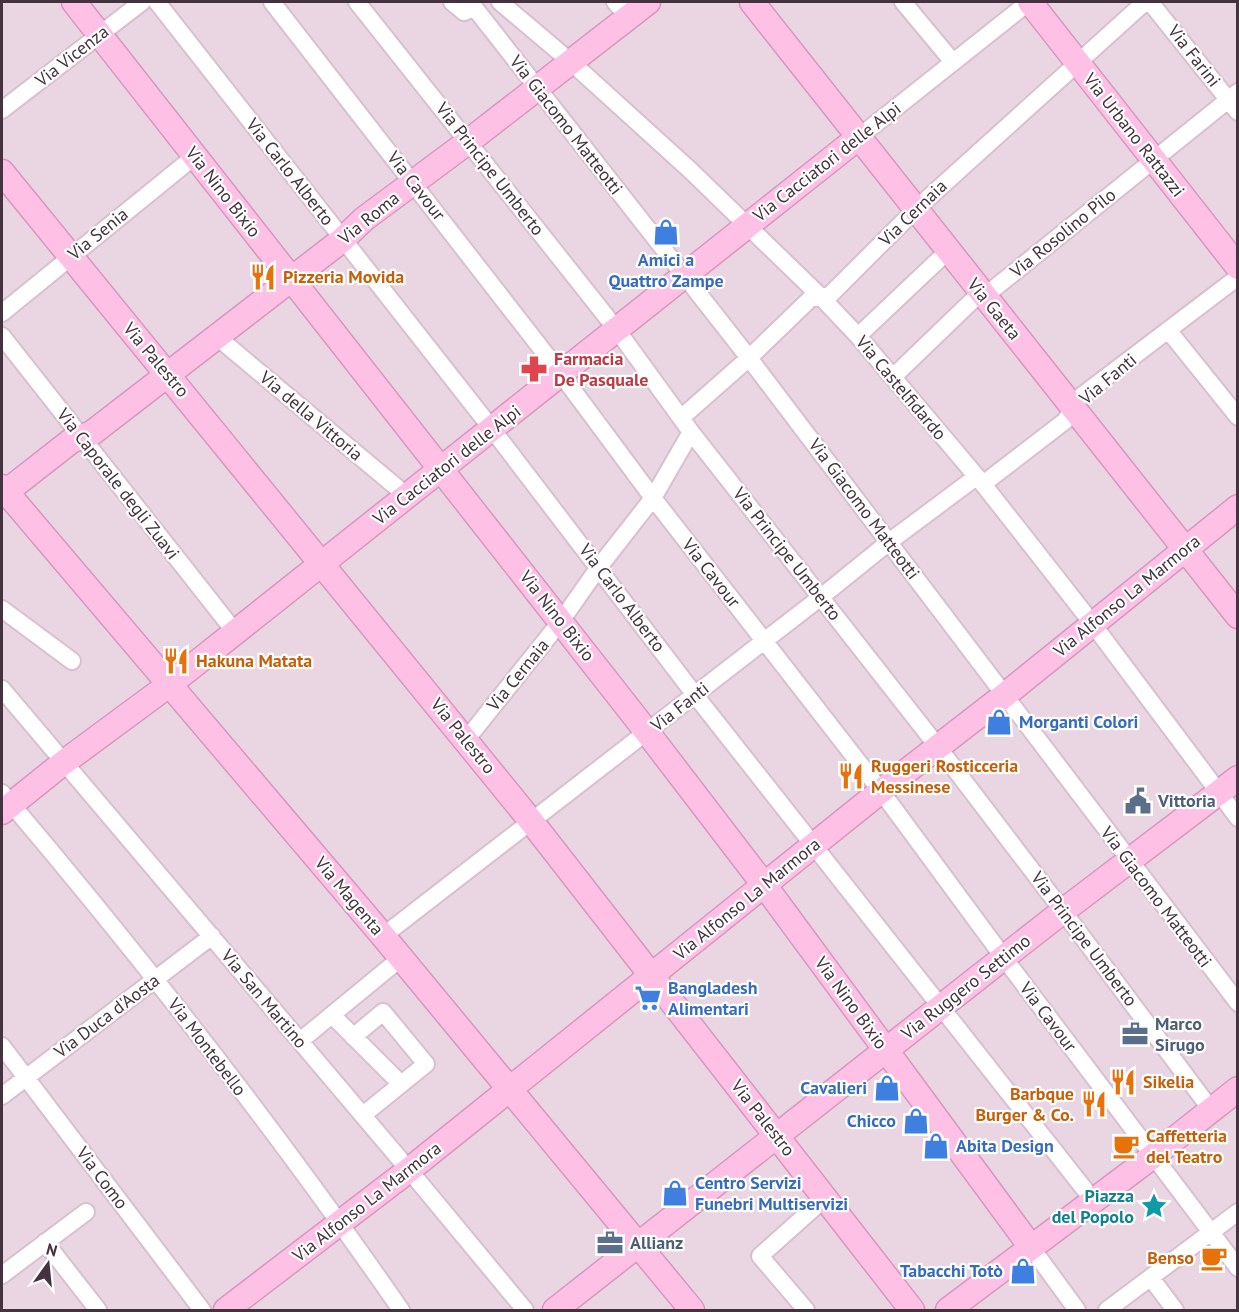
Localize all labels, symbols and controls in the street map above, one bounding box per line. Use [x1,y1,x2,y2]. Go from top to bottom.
street label: Via Farini [1162,19,1226,91]
street label: Via Vicenza [30,20,113,92]
street label: Via Giacomo Matteotti [504,50,628,199]
street label: Via Urbano Rattazzi [1078,67,1190,201]
street label: Via Principe Umberto [431,97,550,240]
street label: Via Cacciatori delle Alpi [747,97,905,227]
street label: Via Carlo Alberto [241,113,339,230]
street label: Via Nino Bixio [180,141,266,242]
street label: Via Cavour [382,146,451,225]
street label: Via Cernaia [873,174,952,252]
street label: Via Rosolino Pilo [1004,183,1120,283]
street label: Via Roma [333,186,404,250]
street label: Via Senia [62,202,133,266]
shop icon: Amici a Quattro Zampe [651,217,681,247]
place label: Amici a Quattro Zampe [608,248,724,292]
restaurant icon: Pizzeria Movida [248,262,278,292]
place label: Pizzeria Movida [283,265,404,288]
street label: Via Gaeta [962,272,1026,344]
street label: Via Palestro [118,317,194,402]
street label: Via Castelfidardo [850,330,952,445]
place label: Farmacia De Pasquale [554,347,648,391]
street label: Via Fanti [1074,348,1141,410]
pharmacy icon: Farmacia De Pasquale [519,354,549,384]
street label: Via della Vittoria [254,365,368,466]
street label: Via Cacciatori delle Alpi [367,400,525,530]
street label: Via Caporale degli Zuavi [52,403,185,564]
street label: Via Giacomo Matteotti [803,433,925,584]
street label: Via Principe Umberto [728,482,847,625]
street label: Via Alfonso La Marmora [1048,529,1205,663]
street label: Via Cavour [677,533,746,612]
street label: Via Carlo Alberto [574,538,671,656]
street label: Via Nino Bixio [514,565,600,666]
street label: Via Cernaia [481,634,554,716]
restaurant icon: Hakuna Matata [161,646,191,676]
place label: Hakuna Matata [196,649,312,672]
street label: Via Fanti [645,677,713,737]
street label: Via Palestro [425,692,501,778]
shop icon: Morganti Colori [984,707,1014,737]
place label: Morganti Colori [1019,710,1138,733]
place label: Ruggeri Rosticceria Messinese [871,754,1018,798]
restaurant icon: Ruggeri Rosticceria Messinese [836,761,866,791]
public building icon: Vittoria [1123,786,1153,816]
place label: Vittoria [1157,789,1216,812]
street label: Via Giacomo Matteotti [1095,821,1217,972]
street label: Via Alfonso La Marmora [668,832,825,966]
street label: Via Magenta [309,851,389,940]
street label: Via Principe Umberto [1026,866,1143,1011]
street label: Via Ruggero Settimo [896,929,1035,1045]
street label: Via San Martino [216,944,312,1053]
street label: Via Nino Bixio [809,951,893,1054]
street label: Via Duca d'Aosta [49,968,164,1063]
place label: Bangladesh Alimentari [668,976,758,1020]
street label: Via Cavour [1014,976,1082,1056]
supermarket icon: Bangladesh Alimentari [633,983,663,1013]
street label: Via Montebello [163,992,252,1100]
place label: Marco Sirugo [1155,1012,1205,1056]
office icon: Marco Sirugo [1120,1019,1150,1049]
restaurant icon: Sikelia [1108,1067,1138,1097]
place label: Sikelia [1143,1070,1194,1093]
shop icon: Cavalieri [872,1073,902,1103]
street label: Via Palestro [726,1074,800,1161]
place label: Cavalieri [800,1076,867,1099]
place label: Barbque Burger & Co. [975,1082,1074,1126]
restaurant icon: Barbque Burger & Co. [1079,1089,1109,1119]
shop icon: Chicco [901,1106,931,1136]
place label: Chicco [847,1109,896,1132]
place label: Caffetteria del Teatro [1146,1124,1227,1168]
shop icon: Abita Design [921,1131,951,1161]
cafe icon: Caffetteria del Teatro [1111,1131,1141,1161]
place label: Abita Design [956,1134,1054,1157]
street label: Via Alfonso La Marmora [287,1136,446,1267]
street label: Via Como [71,1141,133,1214]
place label: Centro Servizi Funebri Multiservizi [695,1171,848,1215]
shop icon: Centro Servizi Funebri Multiservizi [660,1178,690,1208]
place label: Piazza del Popolo [1052,1184,1134,1228]
place icon: Piazza del Popolo [1139,1191,1169,1221]
office icon: Allianz [595,1228,625,1258]
place label: Allianz [630,1231,683,1254]
north arrow [18,1234,78,1294]
text: N [44,1238,60,1261]
cafe icon: Benso [1199,1243,1229,1273]
place label: Benso [1147,1246,1194,1269]
shop icon: Tabacchi Totò [1008,1256,1038,1286]
place label: Tabacchi Totò [900,1259,1003,1282]

